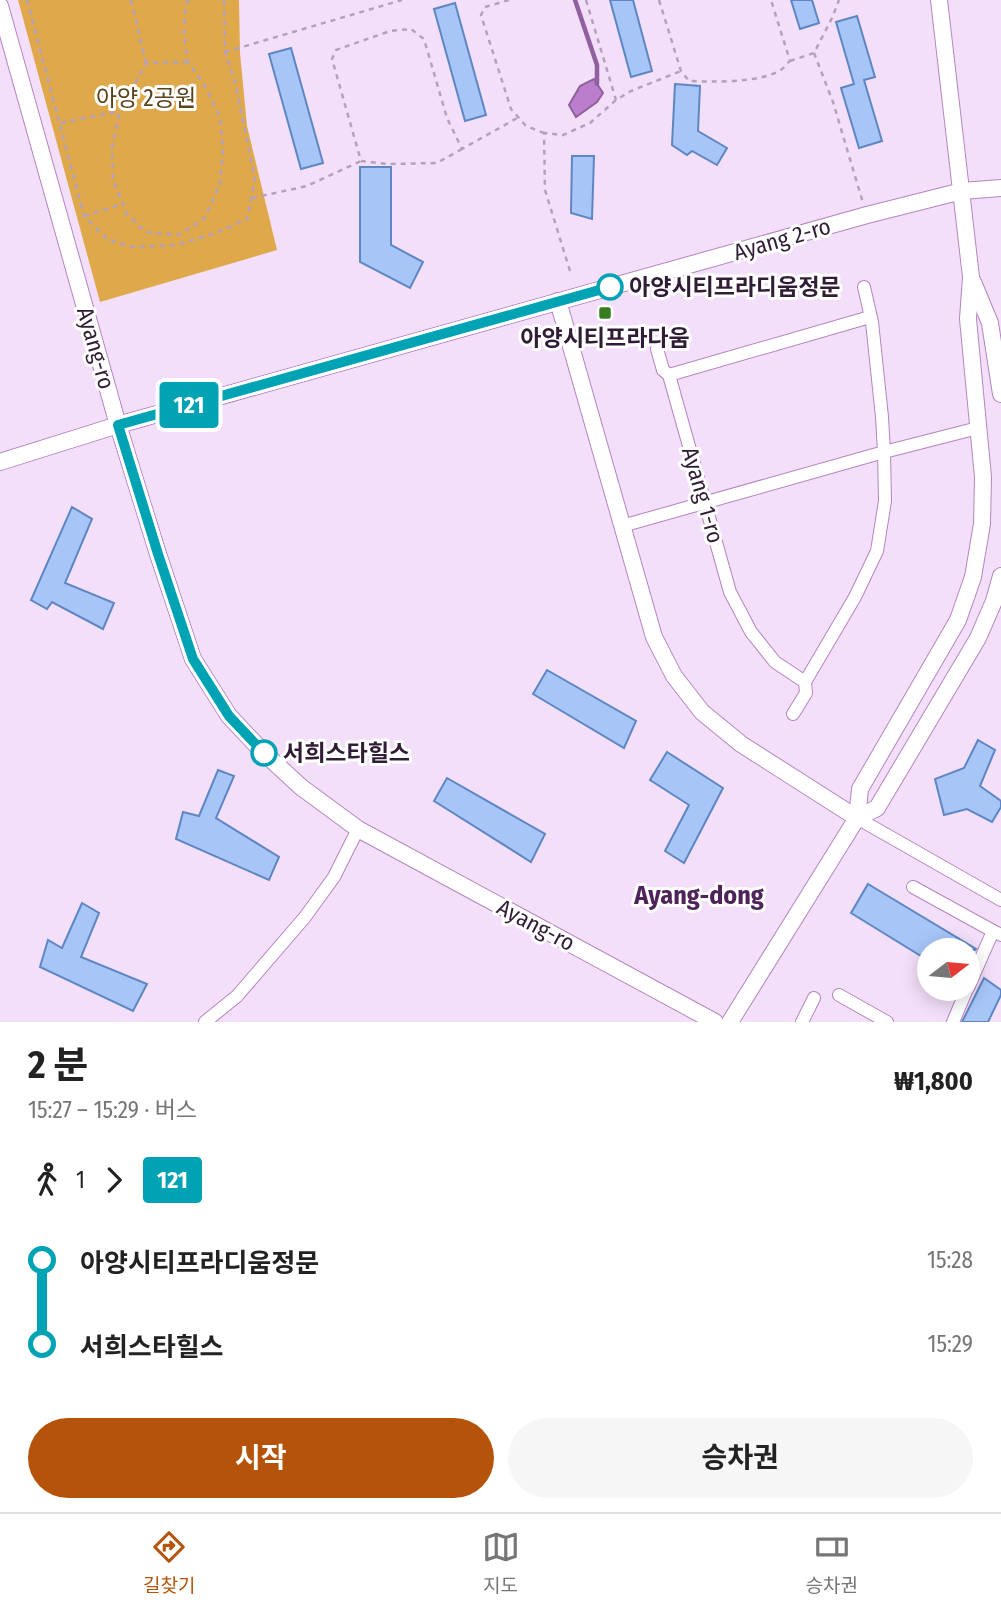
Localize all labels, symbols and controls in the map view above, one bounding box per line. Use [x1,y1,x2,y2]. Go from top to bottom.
park label: 아양 2공원 [96,84,196,112]
street label: Ayang 2-ro [730,212,834,266]
place label: 아양시티프라디움정문 [629,273,841,301]
marker: 아양시티프라디움정문 [597,274,623,300]
street label: Ayang-ro [71,304,121,392]
marker: 아양시티프라다움 [597,305,613,321]
place label: 아양시티프라다움 [520,324,690,352]
line badge: 121 [149,382,229,428]
text: 121 [173,391,205,419]
street label: Ayang 1-ro [676,444,730,546]
place label: 서희스타힐스 [283,739,410,767]
marker: 서희스타힐스 [251,740,277,766]
district label: Ayang-dong [633,880,764,911]
street label: Ayang-ro [492,893,580,957]
north arrow [917,938,980,1001]
map controls [917,938,980,1001]
text: 2 분 [28,1042,88,1088]
text: ₩1,800 [894,1066,973,1097]
text: 15:27 – 15:29 · 버스 [28,1096,197,1124]
icon: walk [28,1161,66,1199]
icon: forward [95,1161,133,1199]
text: 1 [76,1166,85,1194]
text: 121 [157,1166,188,1194]
text: 15:28 [927,1246,973,1274]
text: 아양시티프라디움정문 [80,1248,319,1279]
text: 15:29 [927,1330,973,1358]
text: 서희스타힐스 [80,1332,224,1363]
button: 시작 [28,1418,494,1498]
button: 승차권 [508,1418,973,1498]
tab: 길찾기 [143,1528,195,1597]
tab: 지도 [482,1528,520,1597]
tab: 승차권 [806,1528,858,1597]

